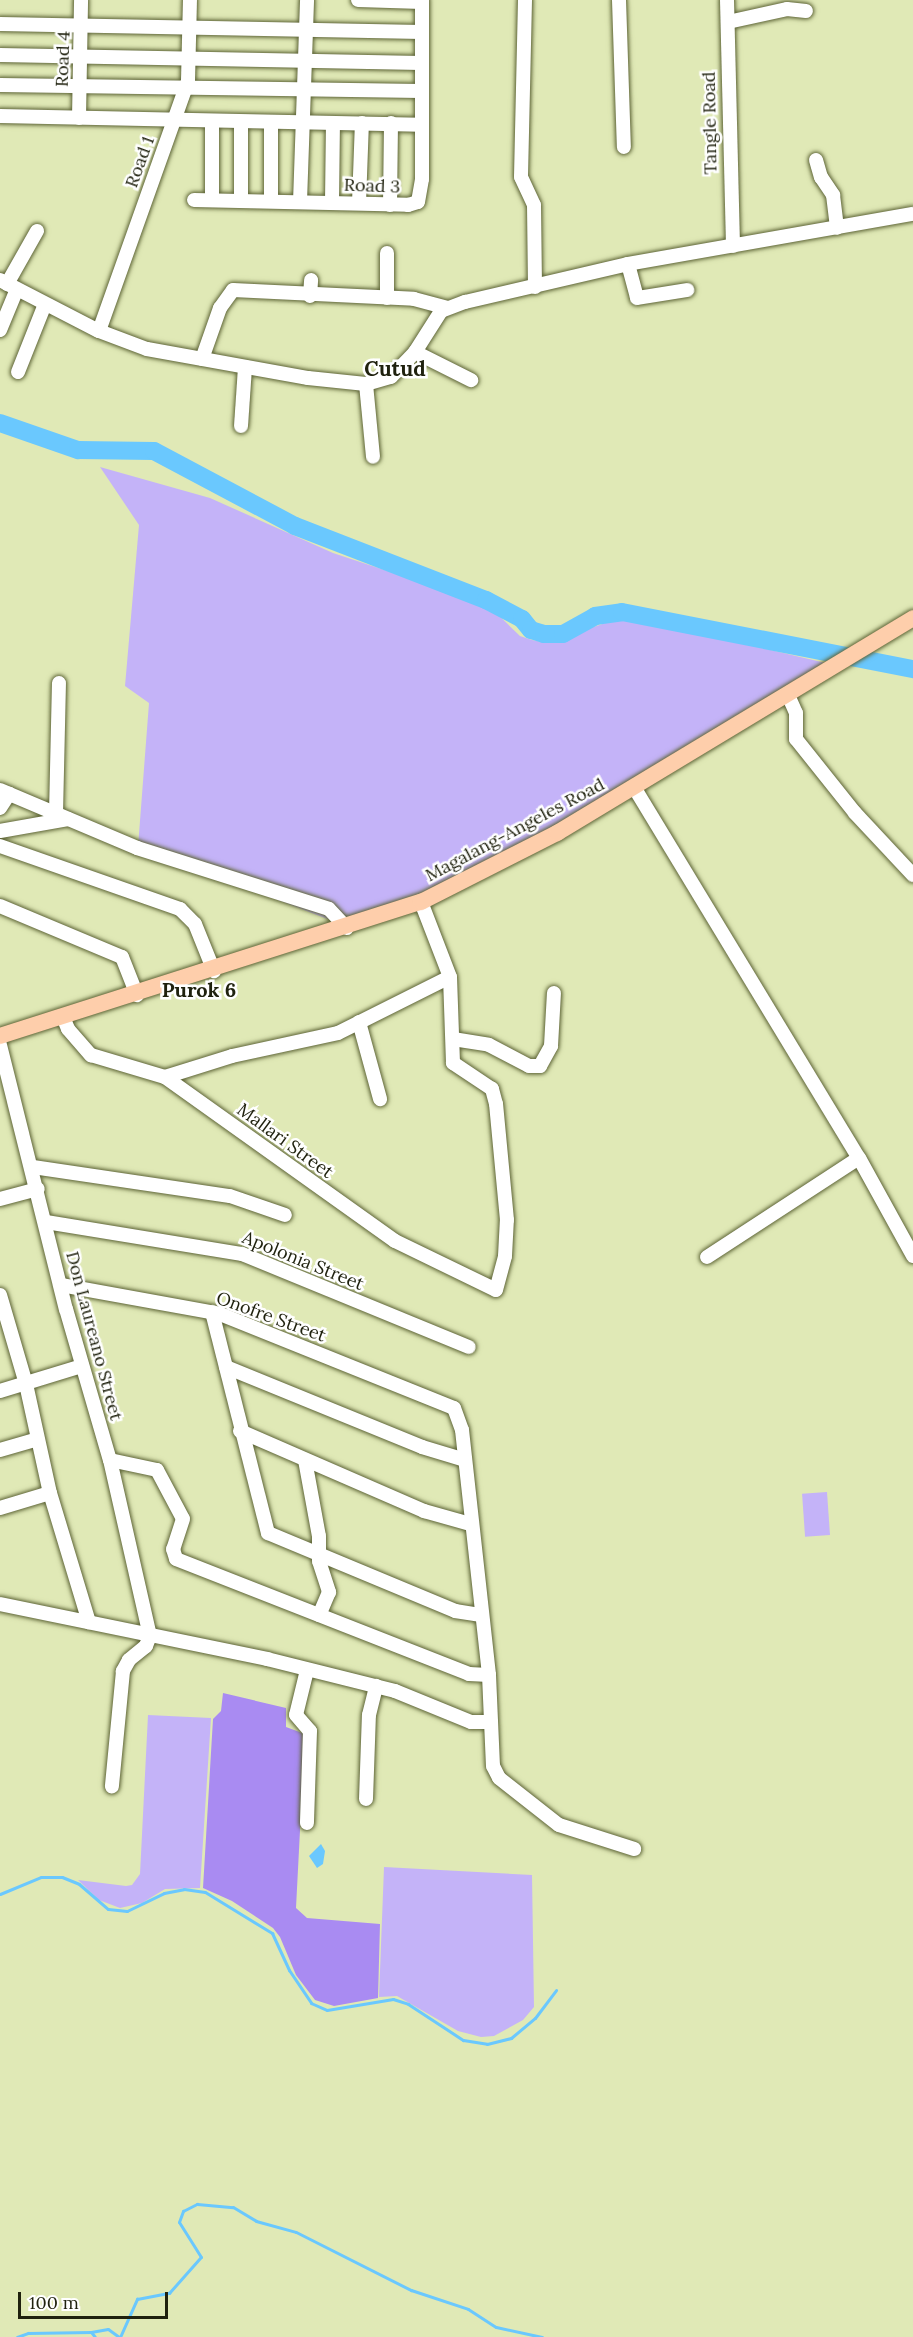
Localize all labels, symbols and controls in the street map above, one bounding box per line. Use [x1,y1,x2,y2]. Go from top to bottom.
street label: Road 4 [51,31,75,87]
street label: Tangle Road [698,71,722,175]
street label: Road 1 [121,133,159,191]
street label: Road 3 [343,174,401,198]
district label: Cutud [364,356,426,382]
street label: Magalang-Angeles Road [422,774,608,886]
district label: Purok 6 [162,977,236,1001]
street label: Mallari Street [233,1099,337,1183]
street label: Apolonia Street [239,1227,367,1295]
street label: Don Laureano Street [61,1249,127,1423]
street label: Onofre Street [213,1287,329,1347]
scale bar [21,2280,171,2318]
text: 100 m [29,2291,79,2314]

